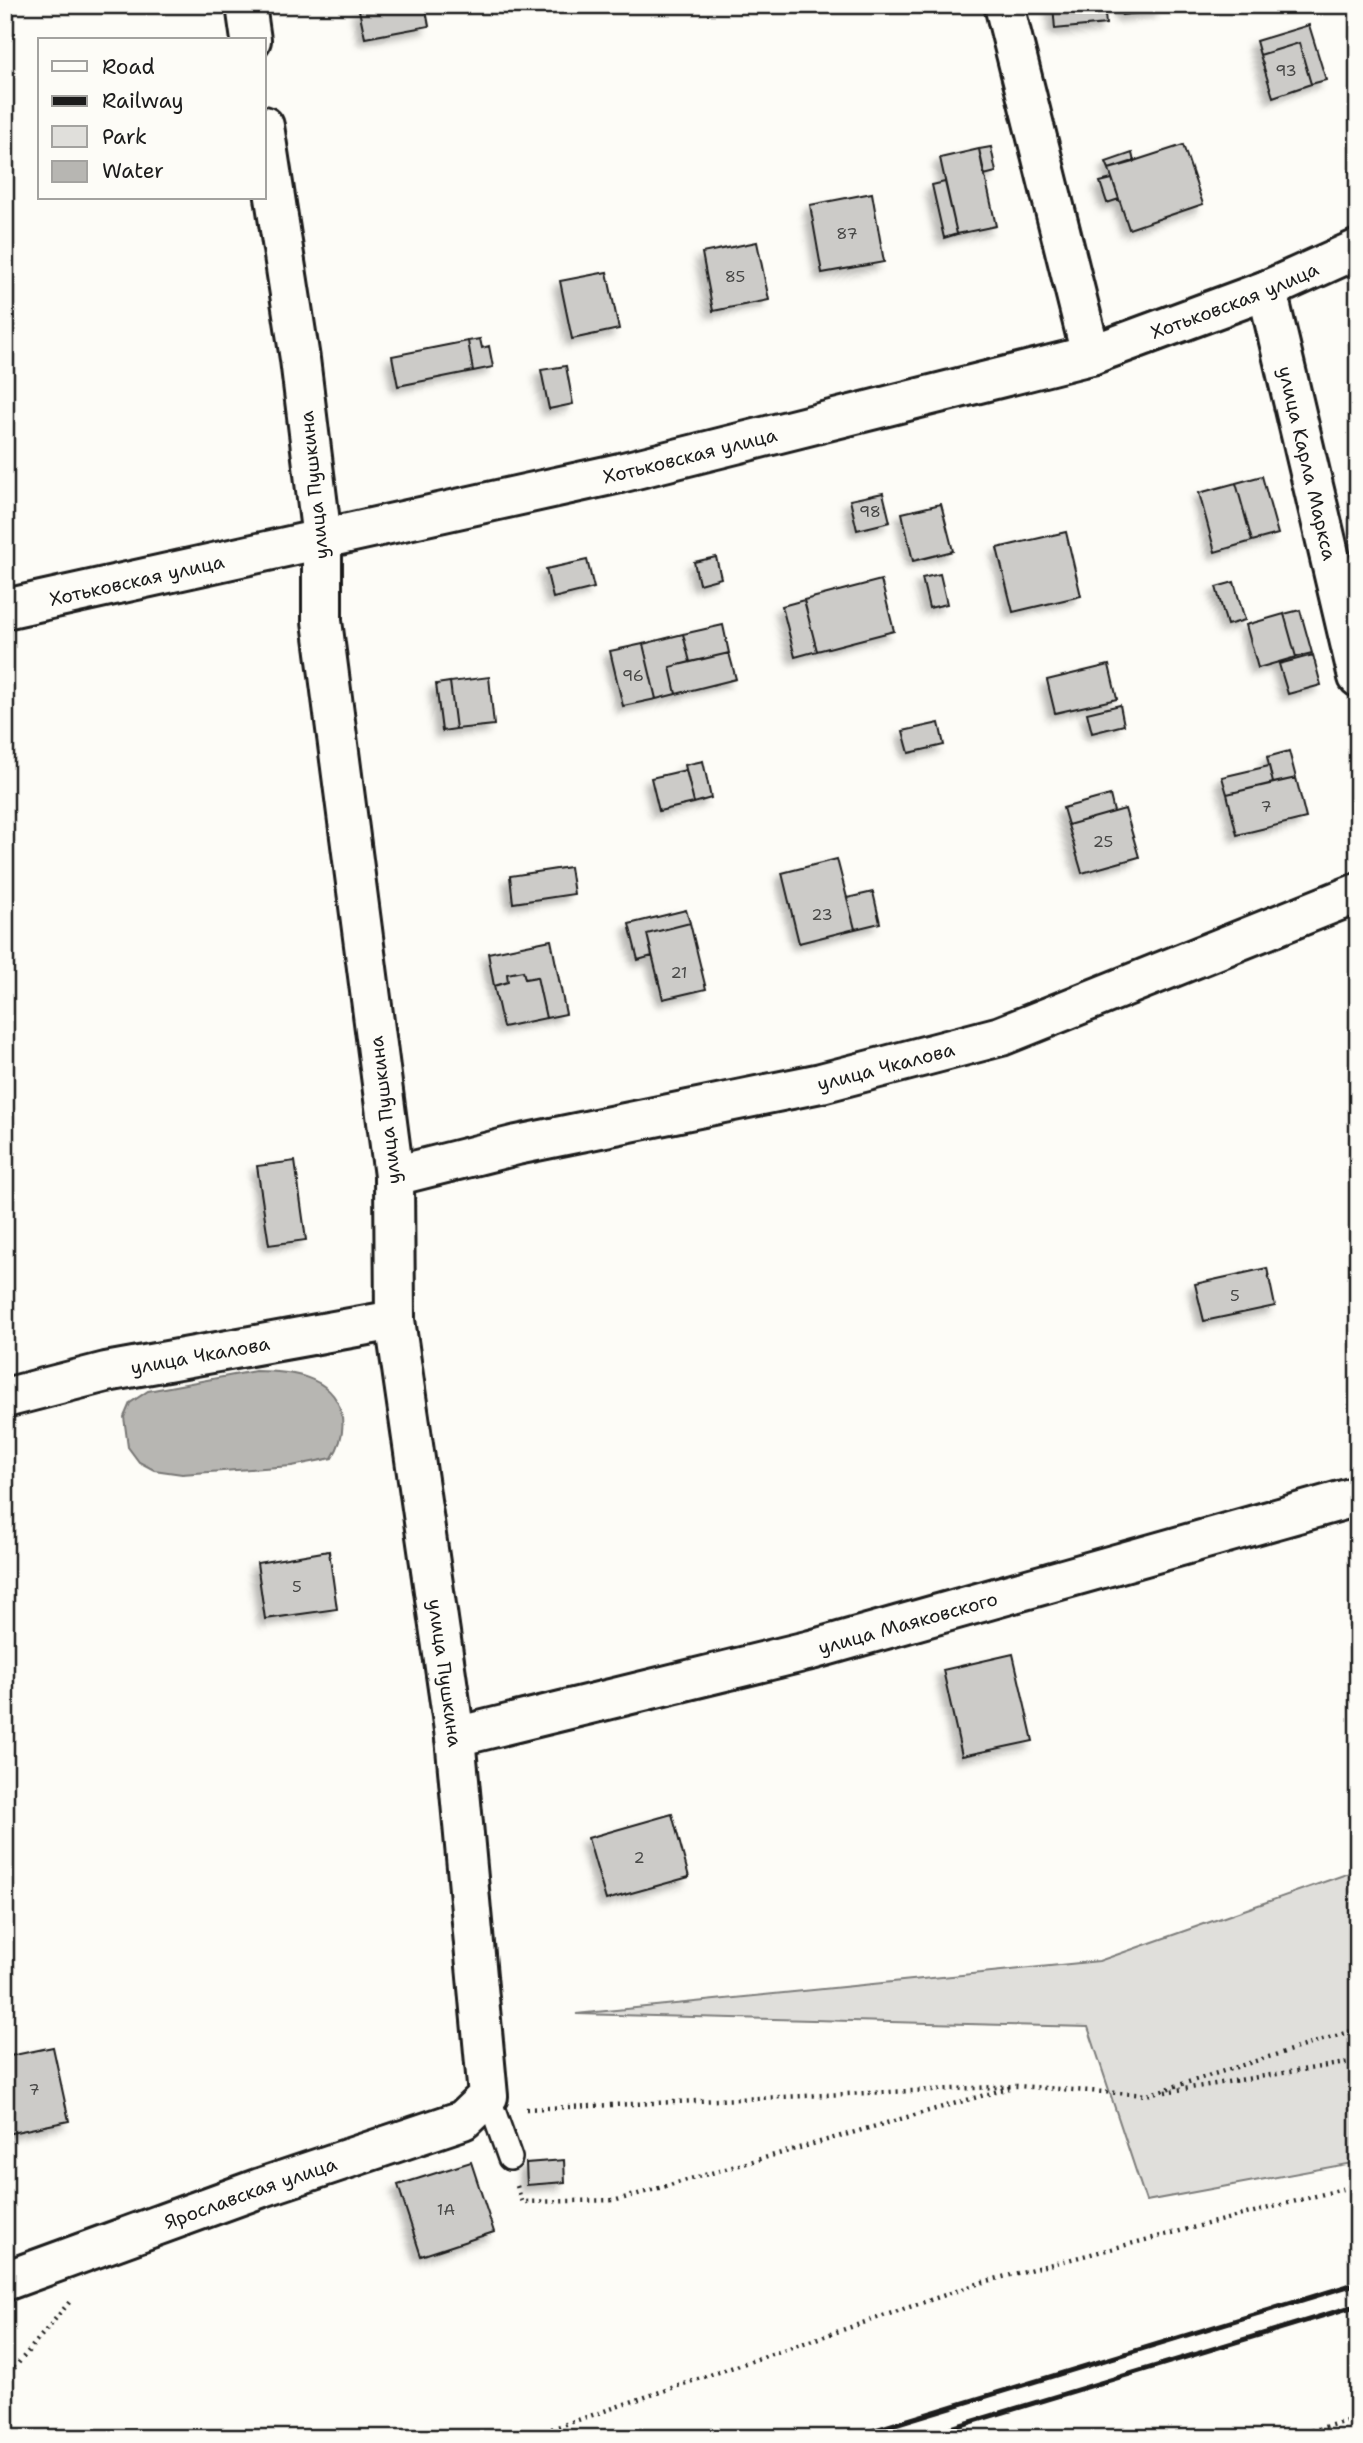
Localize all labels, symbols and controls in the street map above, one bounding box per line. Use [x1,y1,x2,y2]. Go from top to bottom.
legend [38,38,266,200]
text: Road [102,53,155,81]
house number: 93 [1275,60,1297,81]
text: Railway [102,87,184,115]
text: Park [102,123,147,151]
text: Water [102,157,164,185]
house number: 87 [836,223,858,244]
street label: Хотьковская улица [1147,256,1323,344]
house number: 85 [725,266,745,287]
street label: улица Карла Маркса [1273,364,1343,563]
street label: улица Пушкина [294,409,334,560]
street label: Хотьковская улица [601,422,780,489]
house number: 98 [859,501,881,522]
street label: Хотьковская улица [47,548,227,611]
house number: 96 [622,665,644,686]
house number: 7 [1260,796,1272,817]
house number: 25 [1093,831,1113,852]
house number: 23 [811,904,833,925]
house number: 21 [670,962,688,983]
street label: улица Пушкина [363,1034,406,1186]
street label: улица Чкалова [814,1036,957,1096]
house number: 5 [1230,1285,1240,1306]
street label: улица Чкалова [129,1330,272,1380]
house number: 5 [292,1576,302,1597]
street label: улица Маяковского [815,1586,1000,1660]
street label: улица Пушкина [422,1597,468,1749]
house number: 2 [633,1847,645,1868]
house number: 7 [28,2079,40,2100]
street label: Ярославская улица [161,2151,340,2234]
house number: 1А [437,2199,455,2220]

